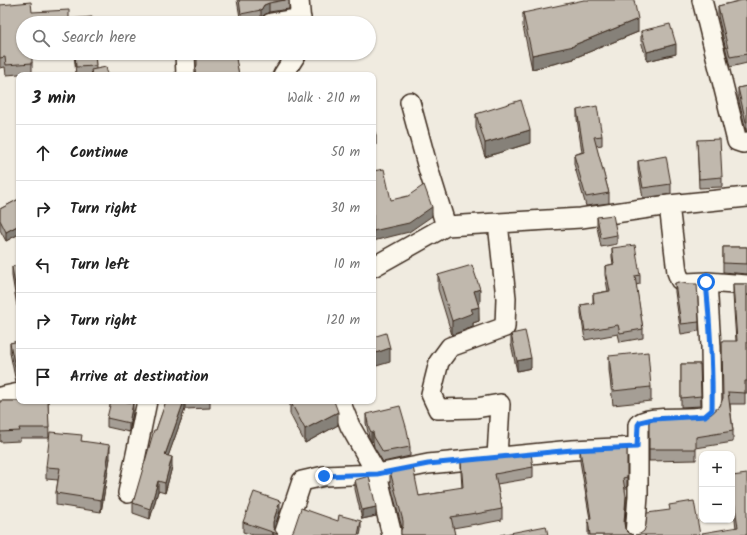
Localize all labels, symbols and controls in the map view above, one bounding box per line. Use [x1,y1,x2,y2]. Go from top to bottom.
search box [16,16,376,60]
text: Search here [62,26,136,50]
icon: search [30,27,52,49]
text: 3 min [32,85,76,112]
text: Walk · 210 m [287,88,360,109]
text: Continue [70,141,128,165]
icon: ahead [32,142,54,164]
text: 50 m [331,142,360,163]
text: Turn right [70,197,137,221]
icon: right [32,198,54,220]
text: 30 m [331,198,360,219]
text: Turn left [70,253,130,277]
icon: left [32,254,54,276]
text: 10 m [334,254,360,275]
route start [697,273,715,291]
text: Turn right [70,309,137,333]
icon: right [32,310,54,332]
text: 120 m [326,310,360,331]
text: Arrive at destination [70,365,209,389]
icon: arrive [32,366,54,388]
map controls [699,451,735,523]
button: + [699,451,735,487]
route end [315,467,333,485]
button: − [699,487,735,523]

